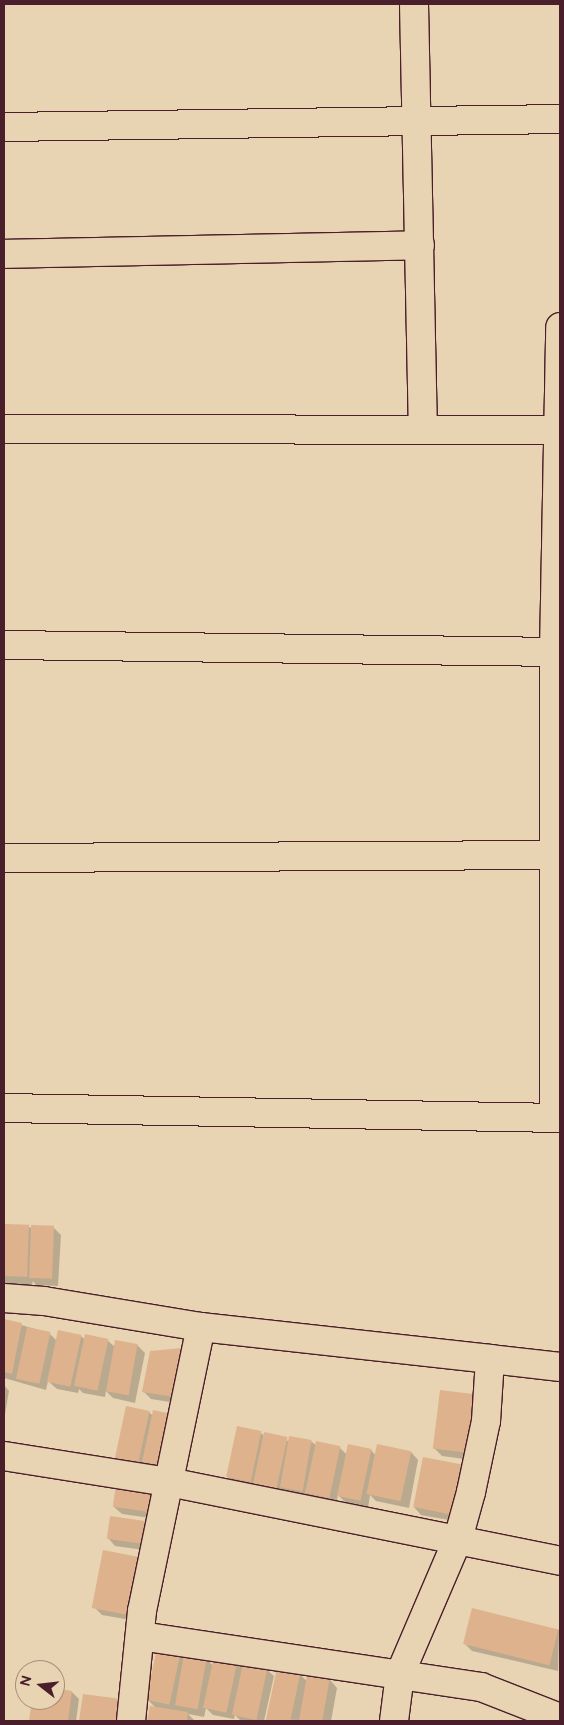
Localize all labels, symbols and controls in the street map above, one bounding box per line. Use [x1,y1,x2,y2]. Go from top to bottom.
north arrow [15,1660,65,1710]
text: N [16,1674,36,1688]

